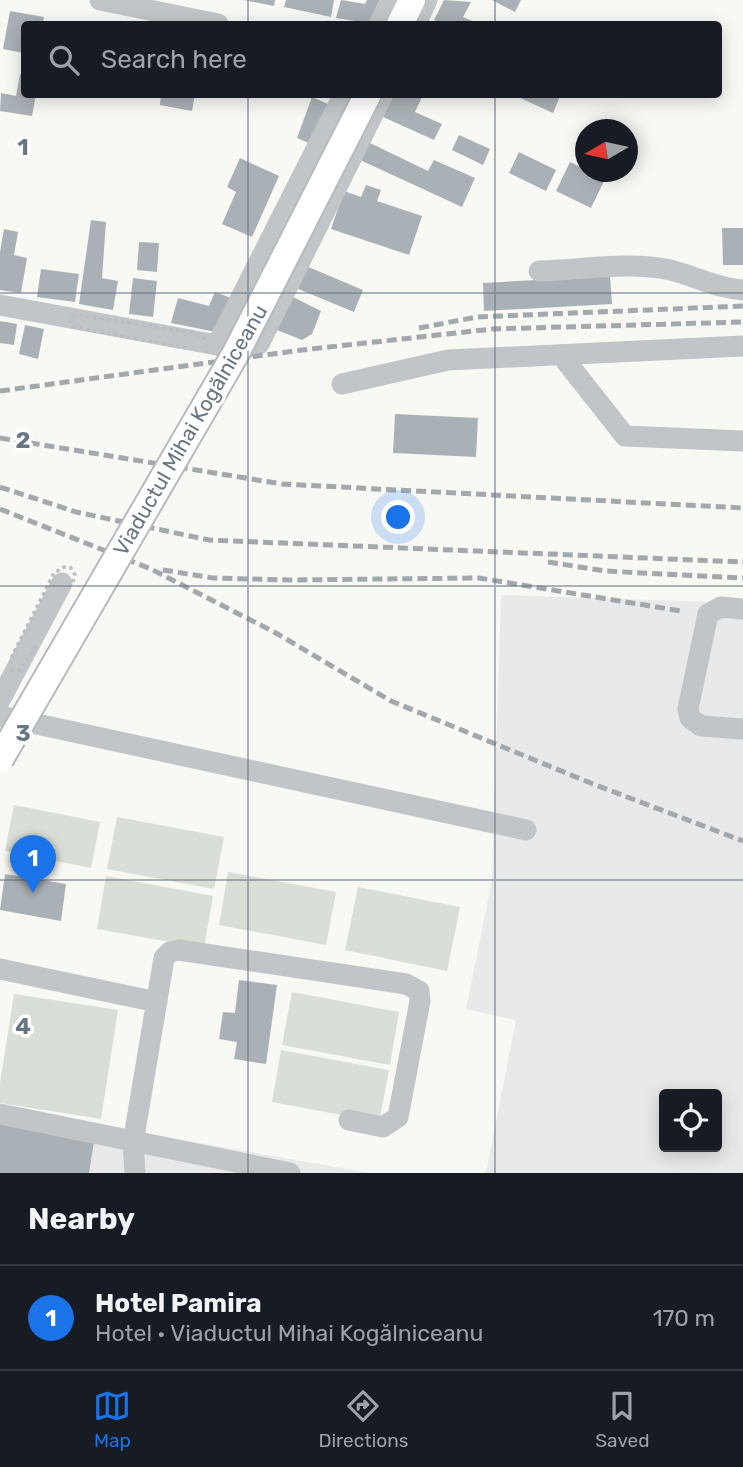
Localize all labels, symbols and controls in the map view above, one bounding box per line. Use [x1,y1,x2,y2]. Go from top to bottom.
search box [21,21,722,98]
icon: search [45,41,83,79]
text: Search here [101,44,247,75]
north arrow [575,119,638,182]
text: 1 [17,133,29,161]
street label: Viaductul Mihai Kogălniceanu [108,300,272,560]
text: 2 [16,426,30,454]
your location [381,500,415,534]
text: 3 [15,719,31,747]
pin: 1 [10,835,56,893]
text: 4 [15,1012,31,1040]
map controls [659,1089,722,1152]
button: locate [659,1089,722,1152]
text: Nearby [28,1201,135,1237]
text: Hotel Pamira [95,1288,262,1319]
text: 1 [45,1304,57,1332]
text: 170 m [653,1304,715,1332]
text: Hotel · Viaductul Mihai Kogălniceanu [95,1319,483,1347]
tab: Map [93,1387,131,1452]
tab: Directions [318,1387,408,1452]
tab: Saved [595,1387,650,1452]

